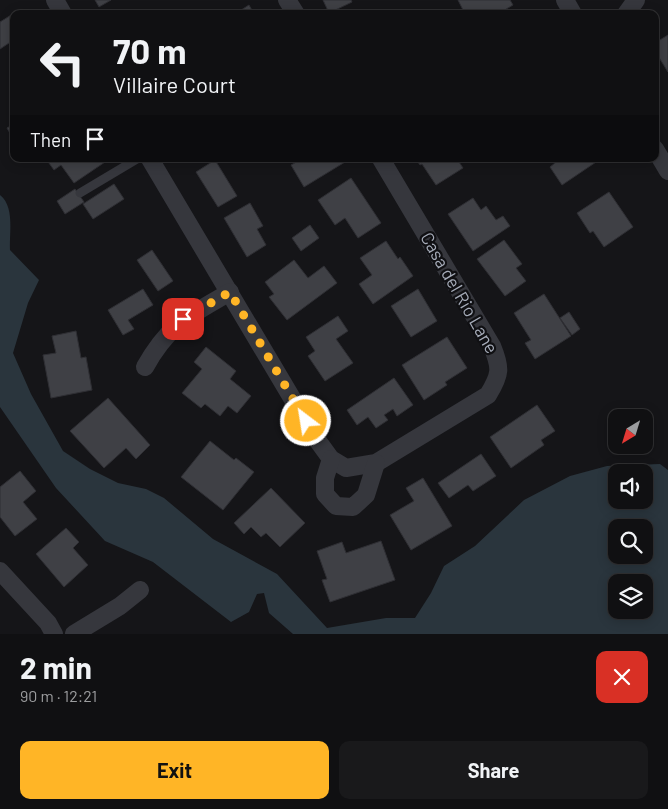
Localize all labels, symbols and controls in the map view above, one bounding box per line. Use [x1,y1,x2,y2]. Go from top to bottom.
text: 70 m [113,29,187,71]
icon: left [30,30,95,95]
text: Villaire Court [113,71,236,97]
icon: arrive [81,125,109,153]
text: Then [30,128,71,151]
street label: Casa del Rio Lane [416,228,503,357]
pin [162,298,204,340]
icon: arrive [169,305,197,333]
position arrow [279,394,331,446]
north arrow [608,409,652,454]
map controls [608,409,653,619]
button: sound [608,464,653,509]
button: search [608,519,653,564]
button: layers [608,574,653,619]
text: 2 min [20,649,92,685]
button: close [596,651,648,703]
text: 90 m · 12:21 [20,686,97,705]
button: Exit [20,741,329,799]
button: Share [339,741,648,799]

